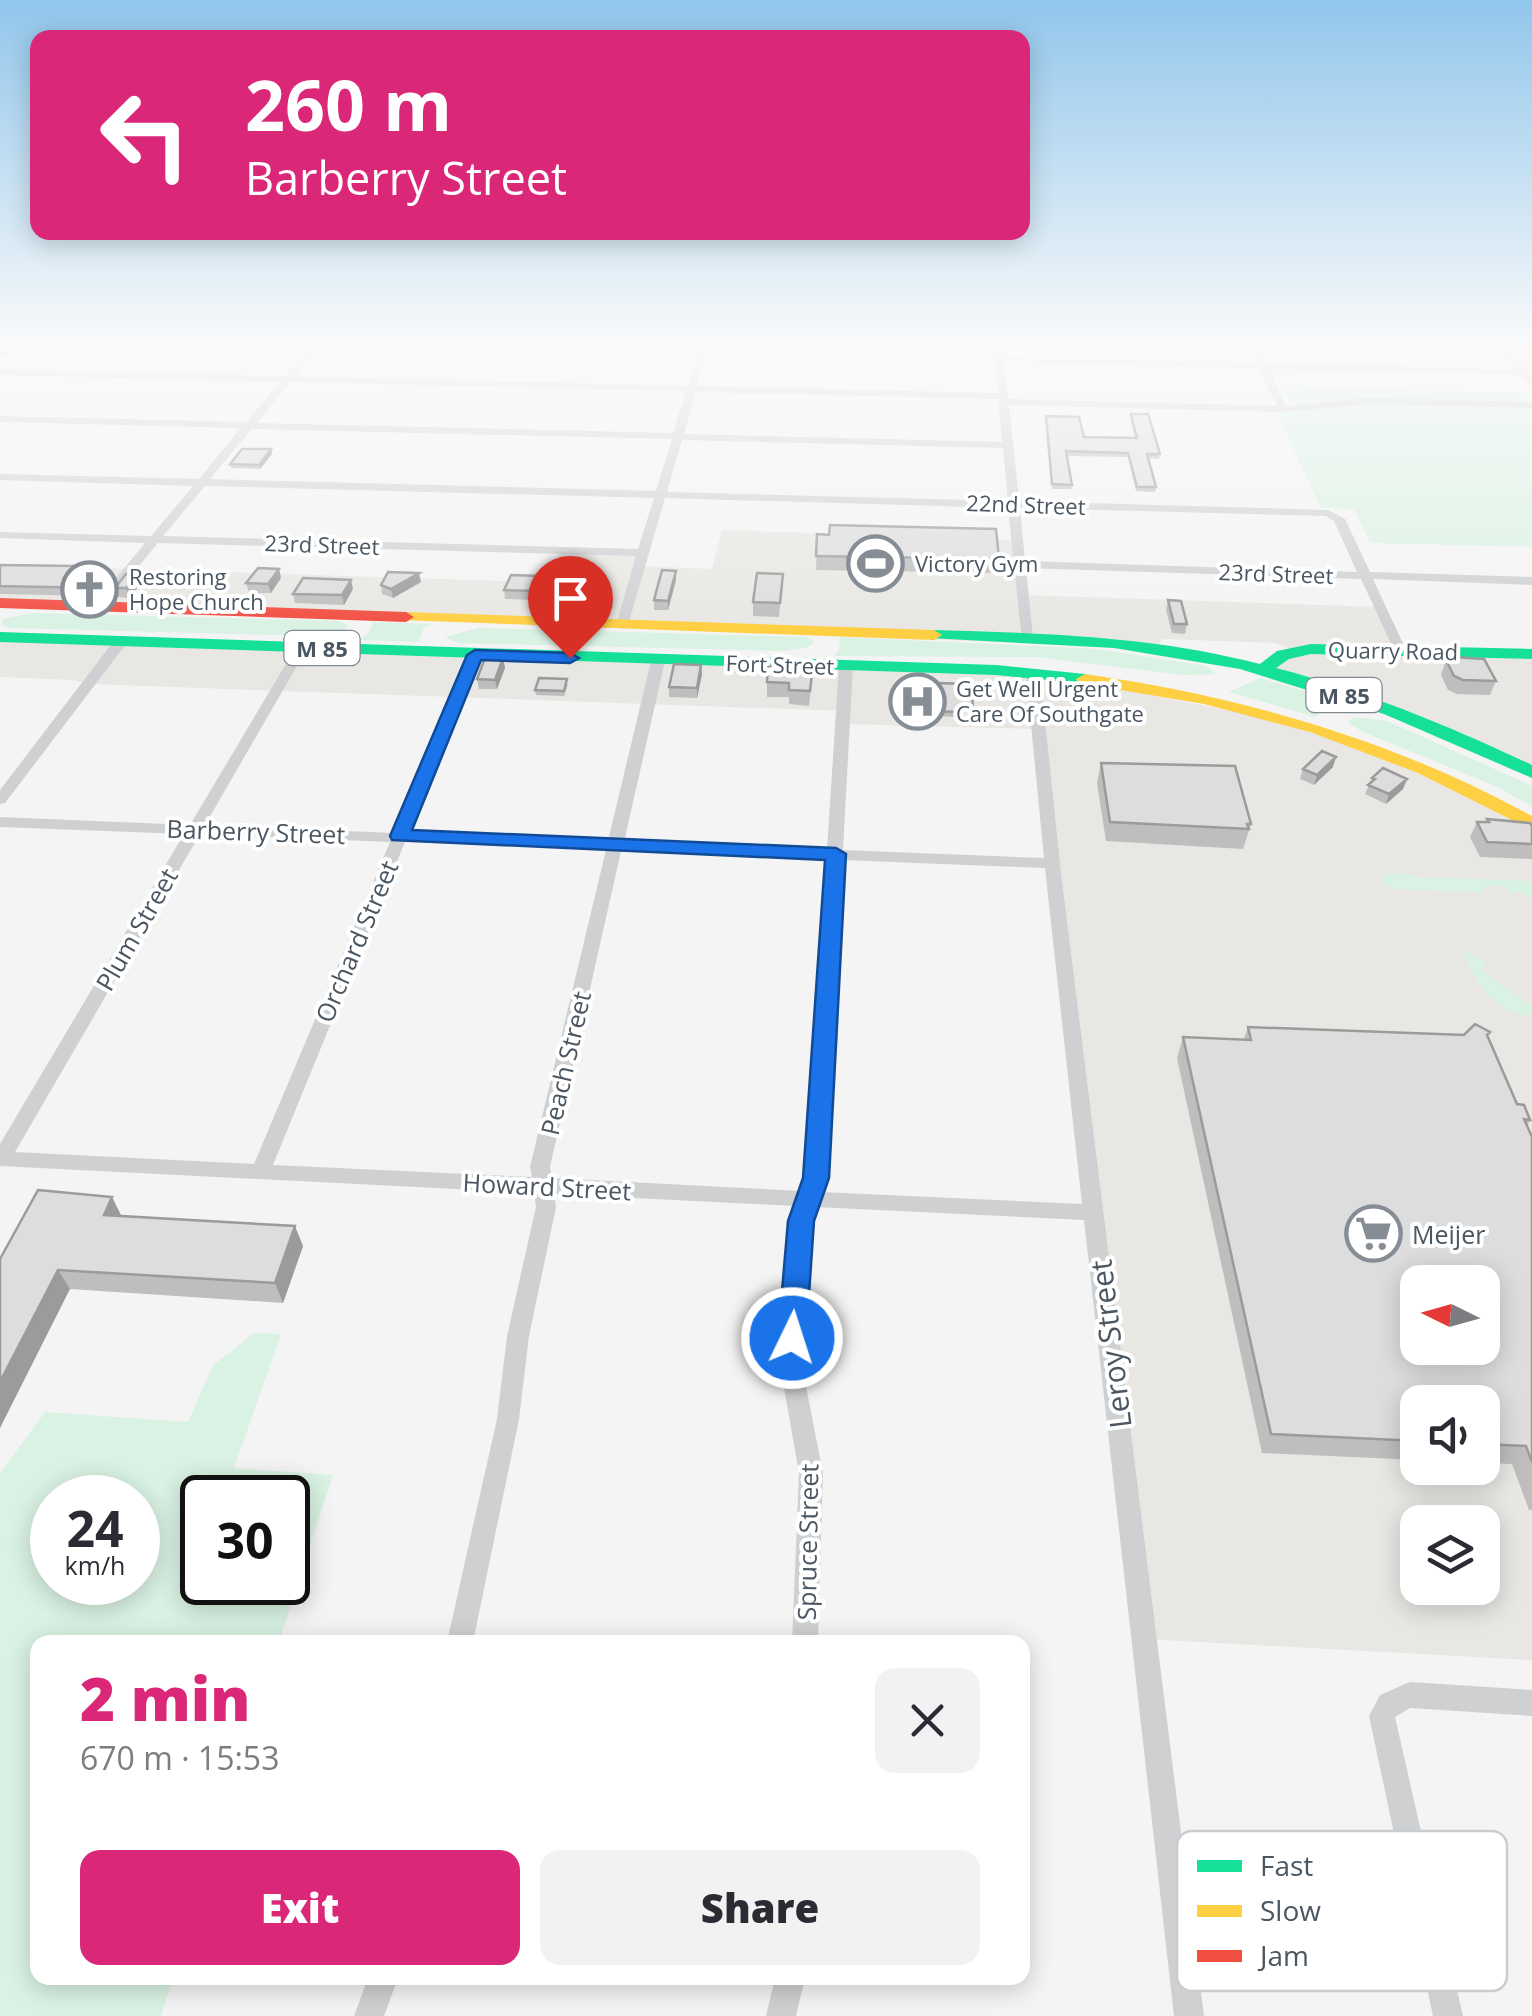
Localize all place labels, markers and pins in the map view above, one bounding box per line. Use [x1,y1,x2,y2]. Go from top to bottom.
sports icon: Victory Gym [846,533,906,593]
place label: Victory Gym [915,548,1038,578]
pin [528,556,613,659]
church icon: Restoring Hope Church [60,559,120,619]
place label: Restoring Hope Church [129,561,264,616]
hospital icon: Get Well Urgent Care Of Southgate [887,671,947,731]
place label: Get Well Urgent Care Of Southgate [956,673,1144,728]
supermarket icon: Meijer [1343,1204,1403,1264]
place label: Meijer [1412,1217,1485,1251]

